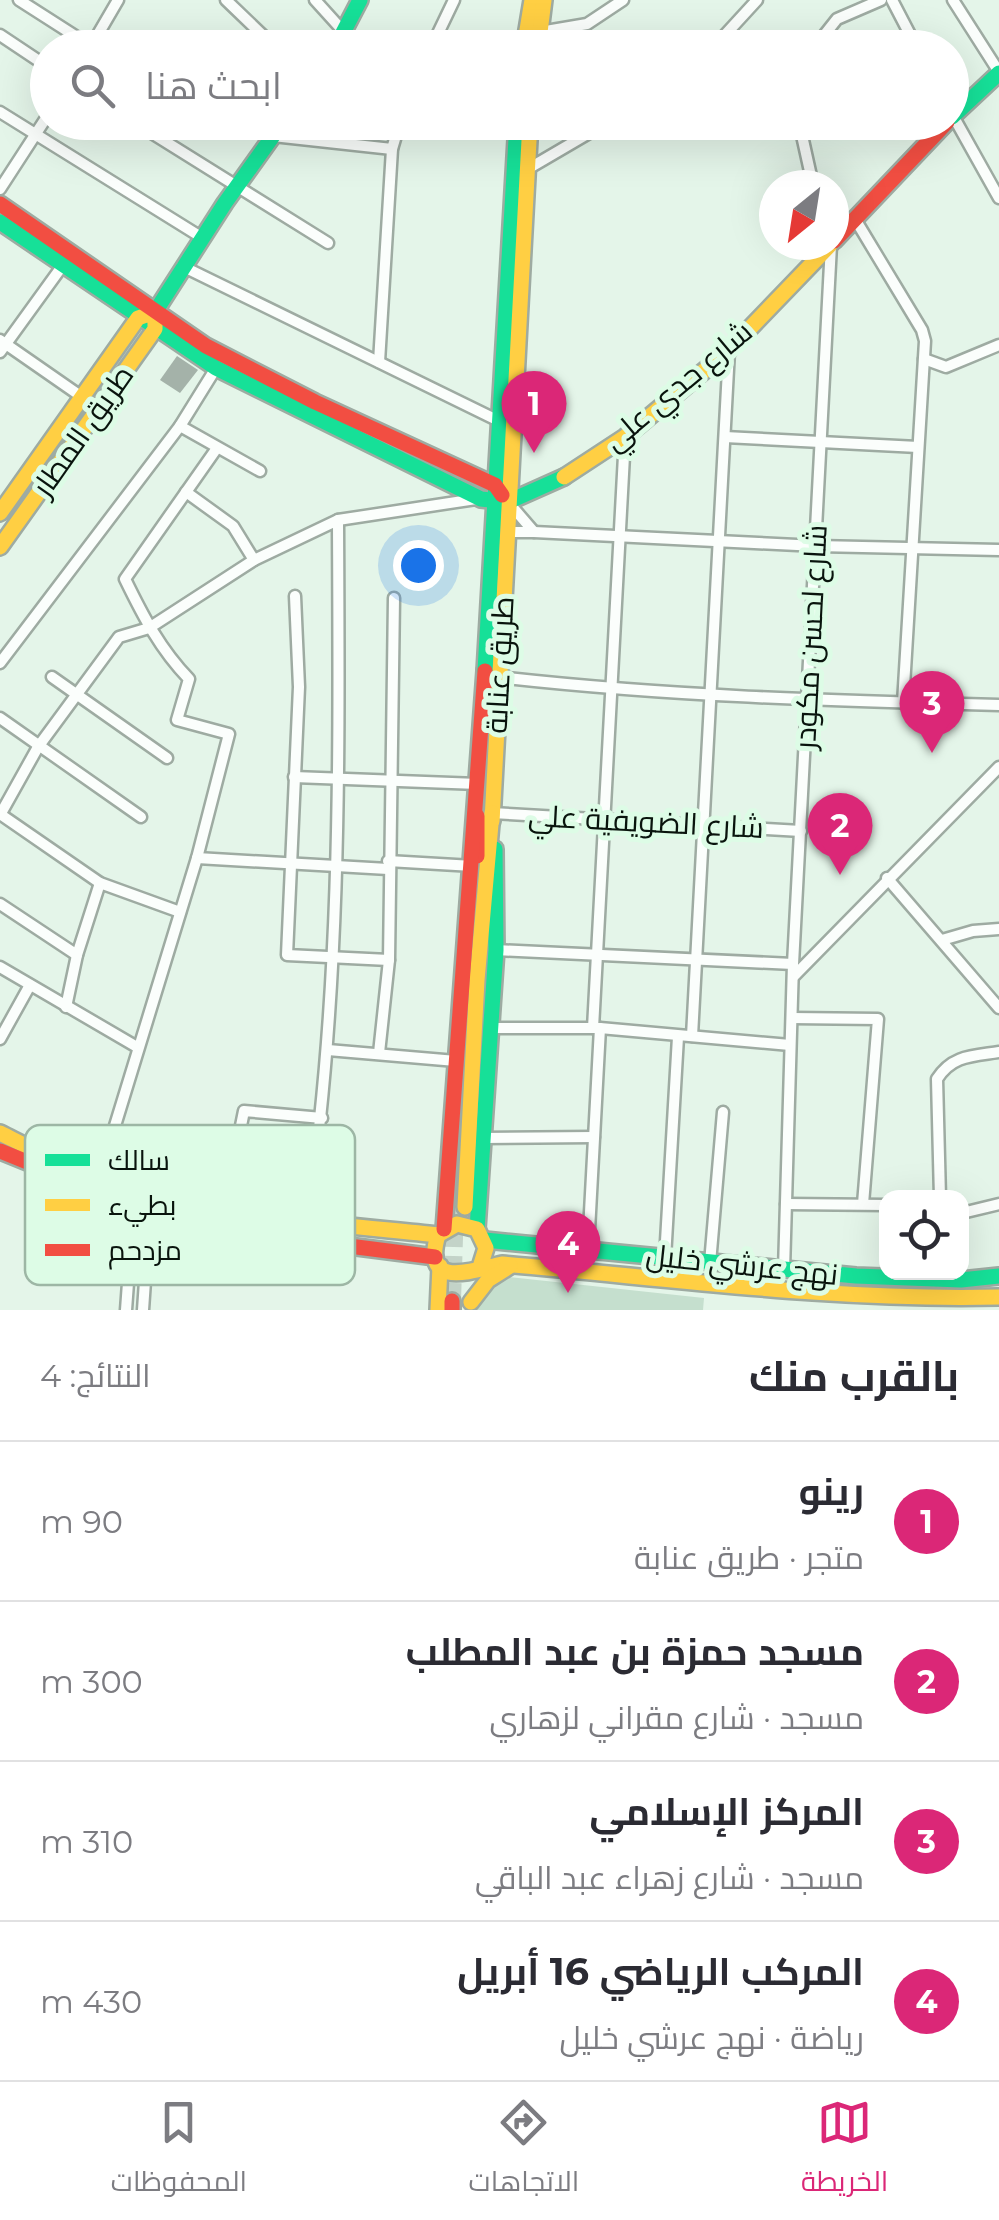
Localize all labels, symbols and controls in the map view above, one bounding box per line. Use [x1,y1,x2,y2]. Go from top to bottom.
search box [30,30,969,140]
icon: search [65,58,120,113]
text: ابحث هنا [145,62,282,109]
north arrow [759,170,849,260]
street label: شارع جدي علي [596,313,763,462]
street label: طريق المطار [23,358,141,505]
pin: 1 [502,370,566,453]
street label: شارع لحسن مكودر [786,524,837,752]
your location [393,540,444,591]
street label: طريق عنابة [477,595,522,734]
pin: 3 [900,670,964,753]
pin: 2 [808,792,872,875]
street label: شارع الضويفية علي [527,797,765,851]
legend [25,1125,355,1285]
text: سالك [108,1143,170,1177]
text: بطيء [108,1188,176,1227]
map controls [879,1190,969,1280]
button: locate [879,1190,969,1280]
pin: 4 [536,1210,600,1293]
text: مزدحم [108,1233,182,1270]
street label: نهج عرشي خليل [644,1236,840,1297]
text: بالقرب منك [749,1350,959,1402]
text: النتائج: 4 [40,1356,151,1395]
text: رينو [799,1468,864,1515]
text: 90 m [40,1502,123,1541]
text: 1 [920,1502,933,1541]
text: متجر · طريق عنابة [634,1538,864,1577]
text: مسجد حمزة بن عبد المطلب [406,1628,864,1675]
text: 300 m [40,1662,143,1701]
text: 2 [917,1662,936,1701]
text: مسجد · شارع مقراني لزهاري [490,1698,864,1737]
text: المركز الإسلامي [589,1788,864,1835]
text: 310 m [40,1822,133,1861]
text: 3 [917,1822,936,1861]
text: مسجد · شارع زهراء عبد الباقي [475,1858,864,1897]
text: المركب الرياضي 16 أبريل [457,1948,864,1995]
text: 430 m [40,1982,142,2021]
text: 4 [915,1982,938,2021]
text: رياضة · نهج عرشي خليل [559,2018,864,2057]
tab: المحفوظات [111,2095,247,2207]
tab: الاتجاهات [469,2095,579,2207]
tab: الخريطة [801,2095,888,2207]

